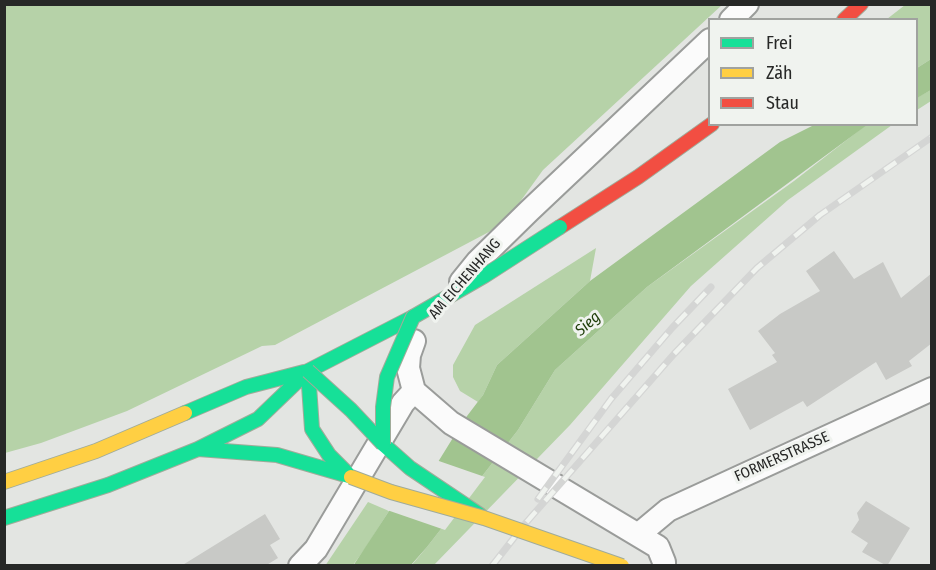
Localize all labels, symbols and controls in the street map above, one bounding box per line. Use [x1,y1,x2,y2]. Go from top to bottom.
legend [708,18,918,126]
text: Frei [766,32,792,54]
text: Zäh [766,62,793,84]
text: Stau [766,92,799,114]
street label: AM EICHENHANG [425,235,505,323]
water label: Sieg [571,308,605,340]
street label: FORMERSTRASSE [732,428,832,486]

